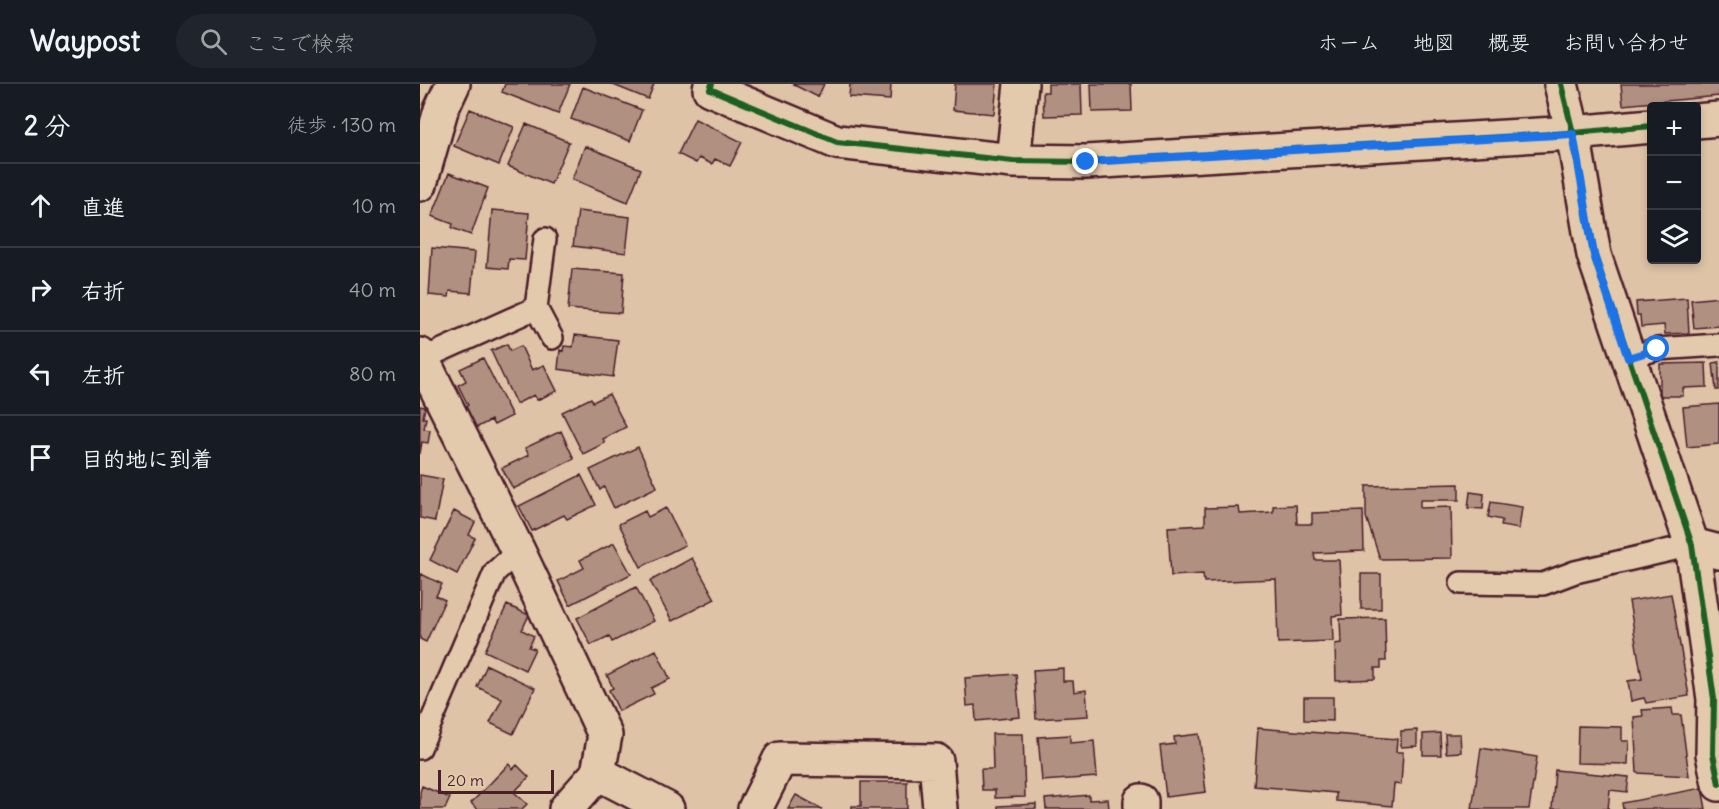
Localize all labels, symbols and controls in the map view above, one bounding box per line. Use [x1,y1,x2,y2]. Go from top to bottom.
search box [176,14,596,68]
text: Waypost [30,23,140,59]
icon: search [197,25,230,58]
text: ここで検索 [245,29,355,57]
text: ホーム [1318,29,1380,56]
text: 地図 [1413,29,1455,56]
text: 概要 [1488,29,1530,56]
text: お問い合わせ [1563,29,1689,56]
map controls [1647,102,1701,264]
button: + [1647,102,1701,156]
text: 2 分 [24,109,70,142]
text: 徒歩 · 130 m [287,112,396,137]
route end [1072,148,1098,174]
button: − [1647,156,1701,210]
icon: ahead [24,189,57,222]
text: 直進 [81,193,125,221]
text: 10 m [353,193,396,218]
button: layers [1647,210,1701,264]
icon: right [24,273,57,306]
text: 右折 [81,277,125,305]
text: 40 m [349,277,396,302]
route start [1643,335,1669,361]
icon: left [24,357,57,390]
text: 左折 [81,361,125,389]
text: 80 m [349,361,396,386]
icon: arrive [24,441,57,474]
text: 目的地に到着 [81,445,213,473]
scale bar [438,767,554,794]
text: 20 m [447,770,484,790]

